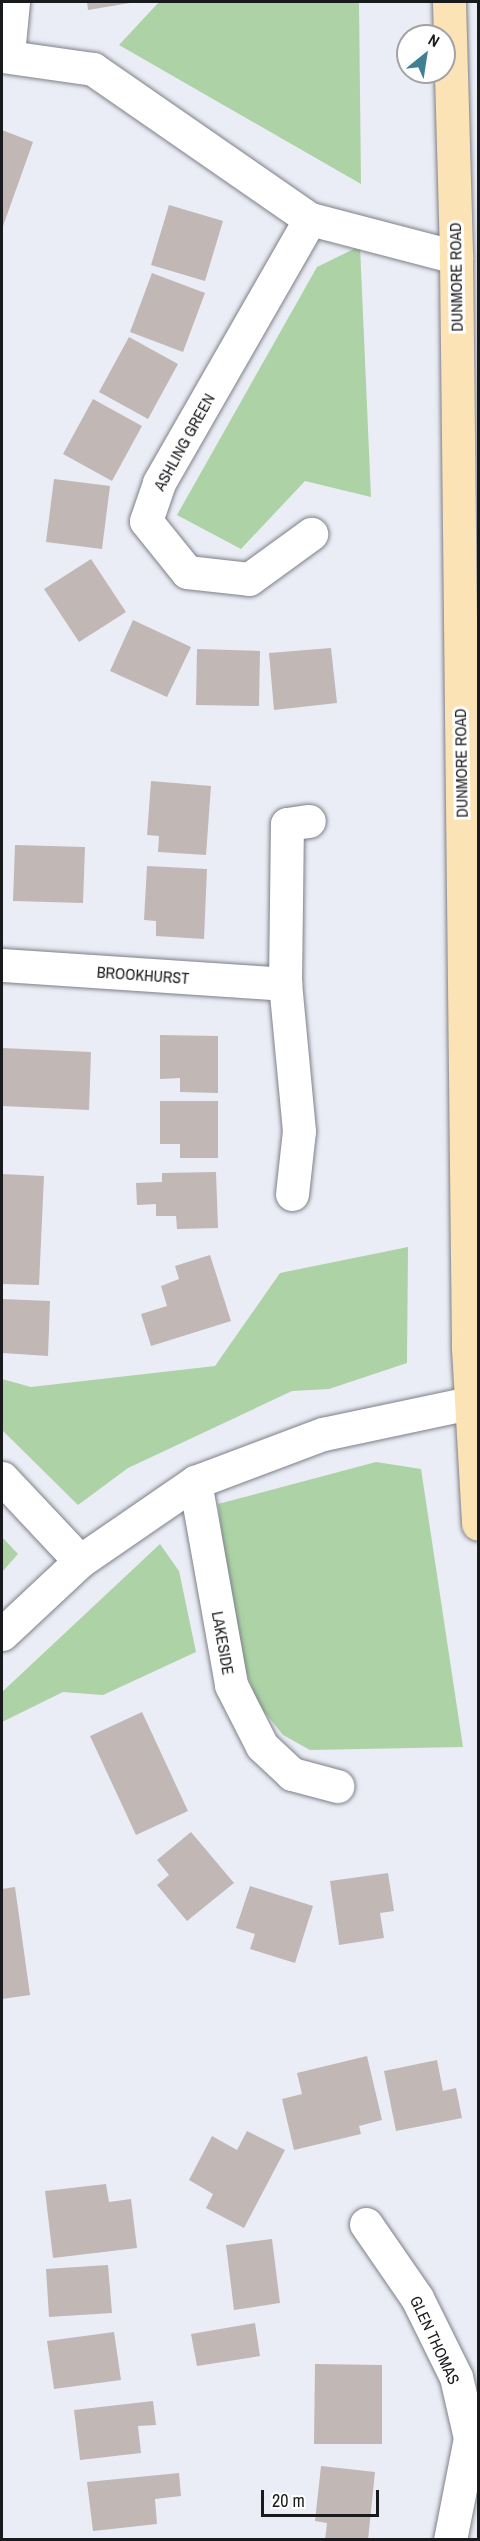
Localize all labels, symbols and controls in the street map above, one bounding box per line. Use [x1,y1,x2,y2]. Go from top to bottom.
north arrow [396,24,456,84]
text: N [424,28,444,52]
street label: DUNMORE ROAD [445,222,467,332]
street label: ASHLING GREEN [149,390,219,494]
street label: DUNMORE ROAD [450,708,472,818]
street label: BROOKHURST [96,962,190,988]
street label: LAKESIDE [208,1610,238,1676]
street label: GLEN THOMAS [406,2293,464,2387]
scale bar [264,2478,382,2516]
text: 20 m [272,2488,305,2513]

